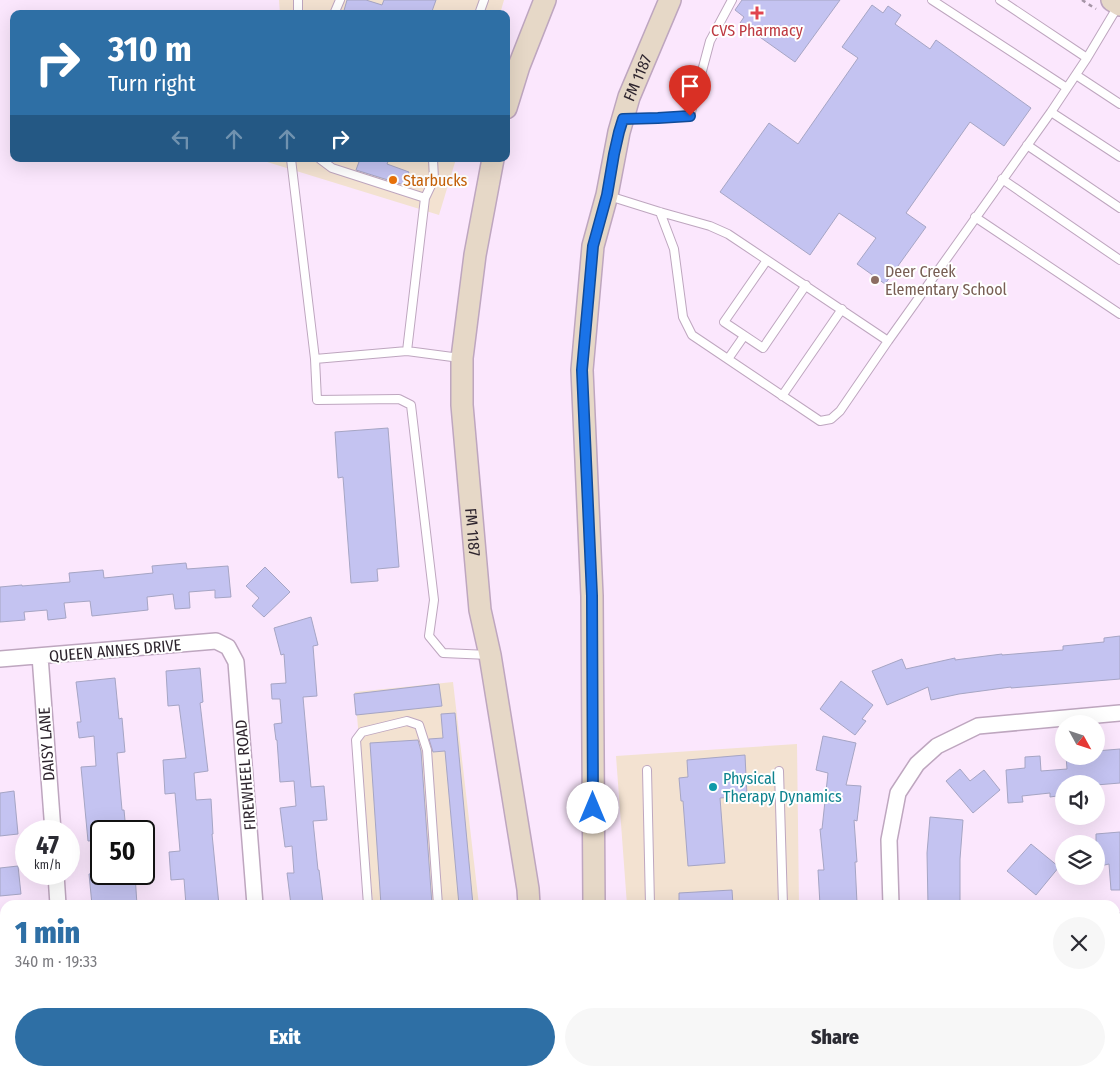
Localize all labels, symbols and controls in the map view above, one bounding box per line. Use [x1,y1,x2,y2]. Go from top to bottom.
marker: CVS Pharmacy [751,7,763,19]
place label: CVS Pharmacy [711,21,804,40]
text: 310 m [108,28,192,70]
icon: right [25,30,90,95]
street label: FM 1187 [619,51,656,104]
pin [669,65,711,116]
text: Turn right [108,70,196,97]
icon: arrive [676,72,704,100]
icon: left [167,125,195,153]
icon: ahead [220,125,248,153]
icon: ahead [273,125,301,153]
icon: right [326,125,354,153]
place label: Starbucks [403,171,468,190]
marker: Starbucks [387,174,399,186]
place label: Deer Creek Elementary School [885,262,1007,299]
marker: Deer Creek Elementary School [869,274,881,286]
street label: FM 1187 [461,507,484,558]
street label: QUEEN ANNES DRIVE [48,635,182,666]
street label: DAISY LANE [34,706,59,781]
north arrow [1055,715,1105,765]
map controls [1055,715,1105,885]
street label: FIREWHEEL ROAD [231,719,260,831]
place label: Physical Therapy Dynamics [723,769,842,806]
button: sound [1055,775,1105,825]
position arrow [566,781,618,833]
marker: Physical Therapy Dynamics [707,781,719,793]
speed limit sign: 50 [90,820,155,885]
text: 47 [36,831,59,861]
button: layers [1055,835,1105,885]
text: km/h [34,858,61,872]
text: 1 min [15,915,80,951]
button: close [1053,917,1105,969]
text: 340 m · 19:33 [15,952,97,971]
button: Exit [15,1008,555,1066]
button: Share [565,1008,1105,1066]

